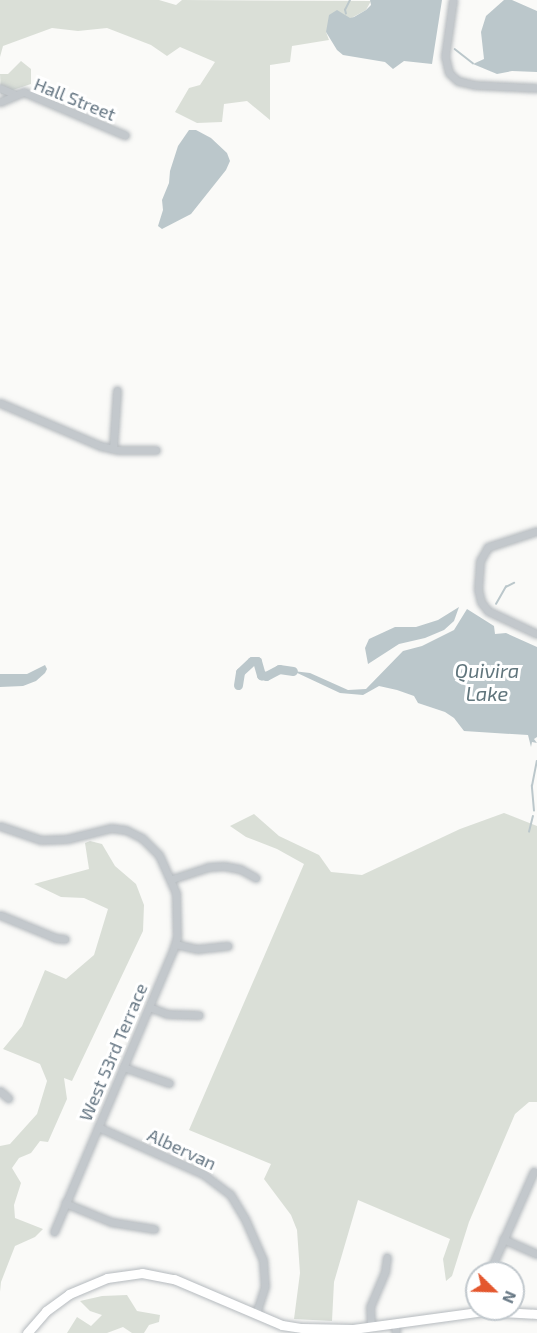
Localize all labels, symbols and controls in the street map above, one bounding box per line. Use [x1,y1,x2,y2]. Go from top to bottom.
street label: Hall Street [31,73,119,125]
water label: Quivira Lake [455,658,519,705]
street label: West 53rd Terrace [74,980,152,1124]
street label: Albervan [144,1124,220,1174]
north arrow [465,1261,525,1321]
text: N [499,1288,521,1306]

